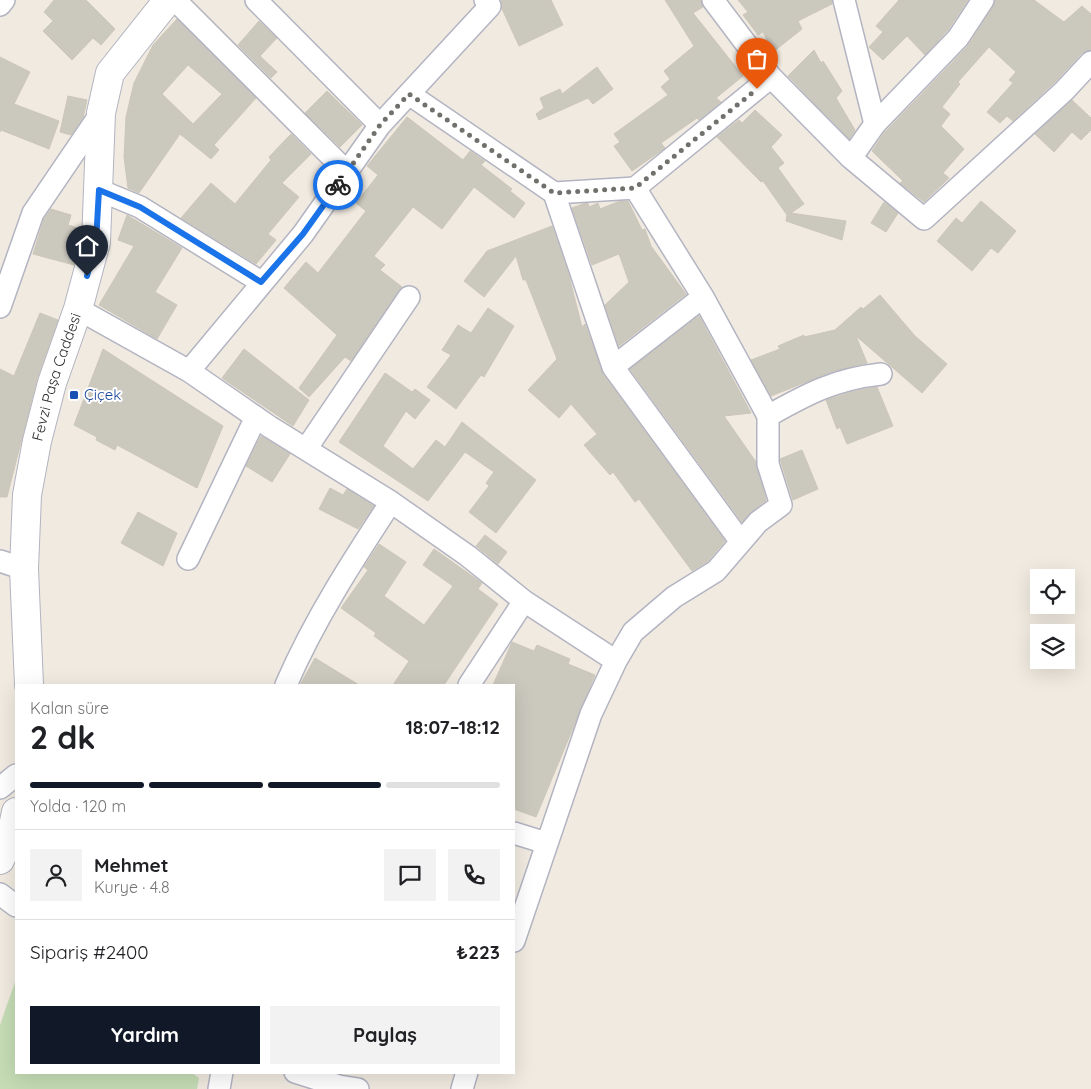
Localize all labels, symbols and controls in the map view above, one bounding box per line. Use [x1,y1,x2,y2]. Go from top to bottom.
pin [736,38,778,89]
icon: bag [743,45,771,73]
courier [313,160,363,210]
icon: bike [324,171,352,199]
pin [66,225,108,276]
icon: home [73,232,101,260]
street label: Fevzi Paşa Caddesi [27,310,85,443]
place label: Çiçek [84,385,121,404]
marker: Çiçek [68,389,80,401]
map controls [1030,569,1075,669]
button: locate [1030,569,1075,614]
button: layers [1030,624,1075,669]
text: Kalan süre [30,698,109,718]
text: 18:07–18:12 [405,715,500,739]
text: 2 dk [30,717,95,757]
text: Yolda · 120 m [30,796,126,816]
button: person [30,849,82,901]
button: chat [384,849,436,901]
button: phone [448,849,500,901]
text: Mehmet [94,853,168,877]
text: Kurye · 4.8 [94,877,170,897]
text: Sipariş #2400 [30,940,149,964]
text: ₺223 [456,940,500,964]
button: Yardım [30,1006,260,1064]
button: Paylaş [270,1006,500,1064]

